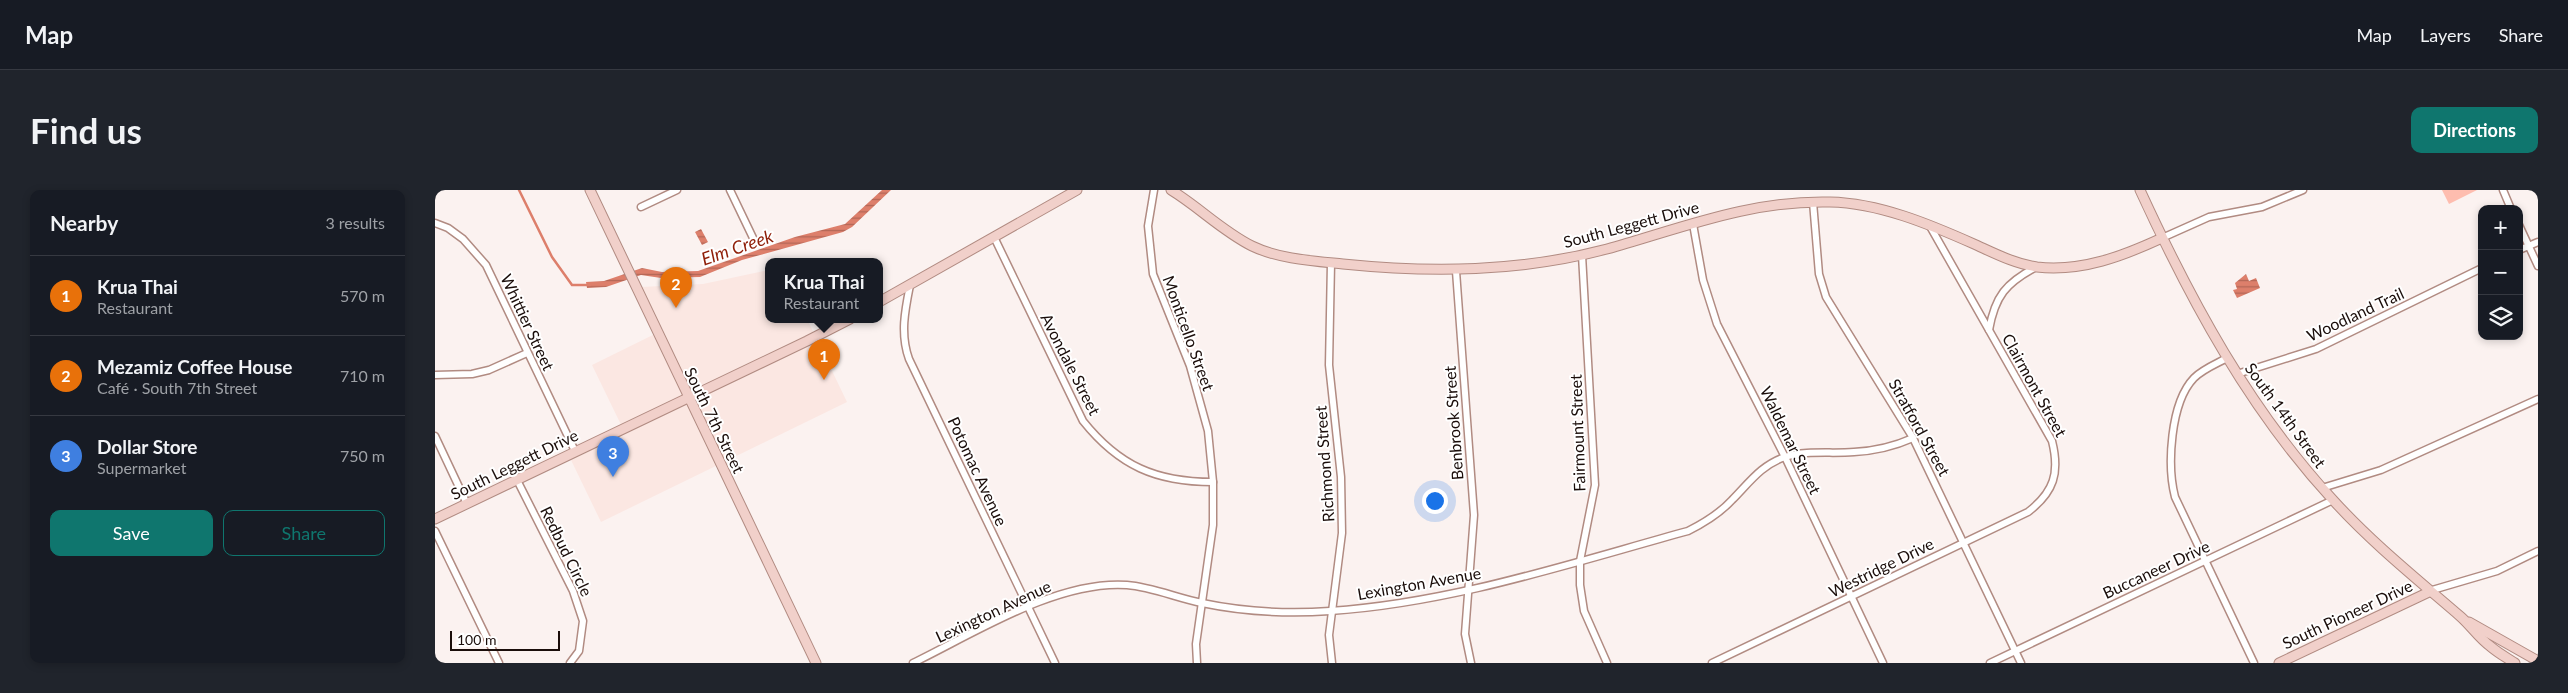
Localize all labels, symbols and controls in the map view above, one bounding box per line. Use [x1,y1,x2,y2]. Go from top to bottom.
text: Map [25,20,73,49]
text: Map [2356,24,2392,46]
text: Layers [2420,24,2471,46]
text: Share [2499,24,2543,46]
button: Directions [2411,107,2538,153]
text: Find us [30,109,142,151]
street label: South Leggett Drive [1561,197,1701,251]
map controls [2478,205,2523,340]
button: + [2478,205,2523,250]
text: Nearby [50,210,118,235]
text: 3 results [325,213,385,232]
water label: Elm Creek [698,224,776,270]
button: − [2478,250,2523,295]
popup [765,258,883,323]
pin: 2 [660,267,692,308]
text: Krua Thai [784,270,864,293]
street label: Whittier Street [497,271,559,374]
street label: Monticello Street [1159,273,1219,393]
text: Krua Thai [97,275,178,298]
street label: Woodland Trail [2303,283,2407,345]
text: 1 [61,286,71,305]
text: 570 m [340,286,385,305]
text: Restaurant [784,293,859,312]
button: layers [2478,295,2523,340]
text: Restaurant [97,298,173,317]
street label: Avondale Street [1037,310,1105,418]
street label: Clairmont Street [1999,330,2071,440]
pin: 1 [808,339,840,380]
text: Mezamiz Coffee House [97,355,292,378]
street label: South 14th Street [2242,359,2331,471]
street label: South 7th Street [681,364,749,476]
street label: Benbrook Street [1440,365,1466,481]
text: 2 [61,366,71,385]
text: 710 m [340,366,385,385]
street label: Fairmount Street [1565,374,1589,492]
street label: Stratford Street [1885,375,1955,479]
text: Café · South 7th Street [97,378,257,397]
street label: Waldemar Street [1757,383,1825,497]
street label: Richmond Street [1310,405,1338,523]
street label: Potomac Avenue [944,413,1012,529]
street label: South Leggett Drive [447,425,581,503]
text: Dollar Store [97,435,198,458]
pin: 3 [597,436,629,477]
text: 3 [61,446,71,465]
text: 750 m [340,446,385,465]
text: Supermarket [97,458,186,477]
your location [1422,488,1448,514]
street label: Redbud Circle [537,503,597,599]
button: Save [50,510,213,556]
button: Share [223,510,385,556]
street label: Westridge Drive [1825,533,1937,601]
street label: Buccaneer Drive [2100,536,2212,602]
street label: Lexington Avenue [1356,563,1482,603]
street label: Lexington Avenue [932,576,1054,646]
street label: South Pioneer Drive [2279,576,2415,652]
scale bar [450,628,560,651]
text: 100 m [457,631,496,648]

